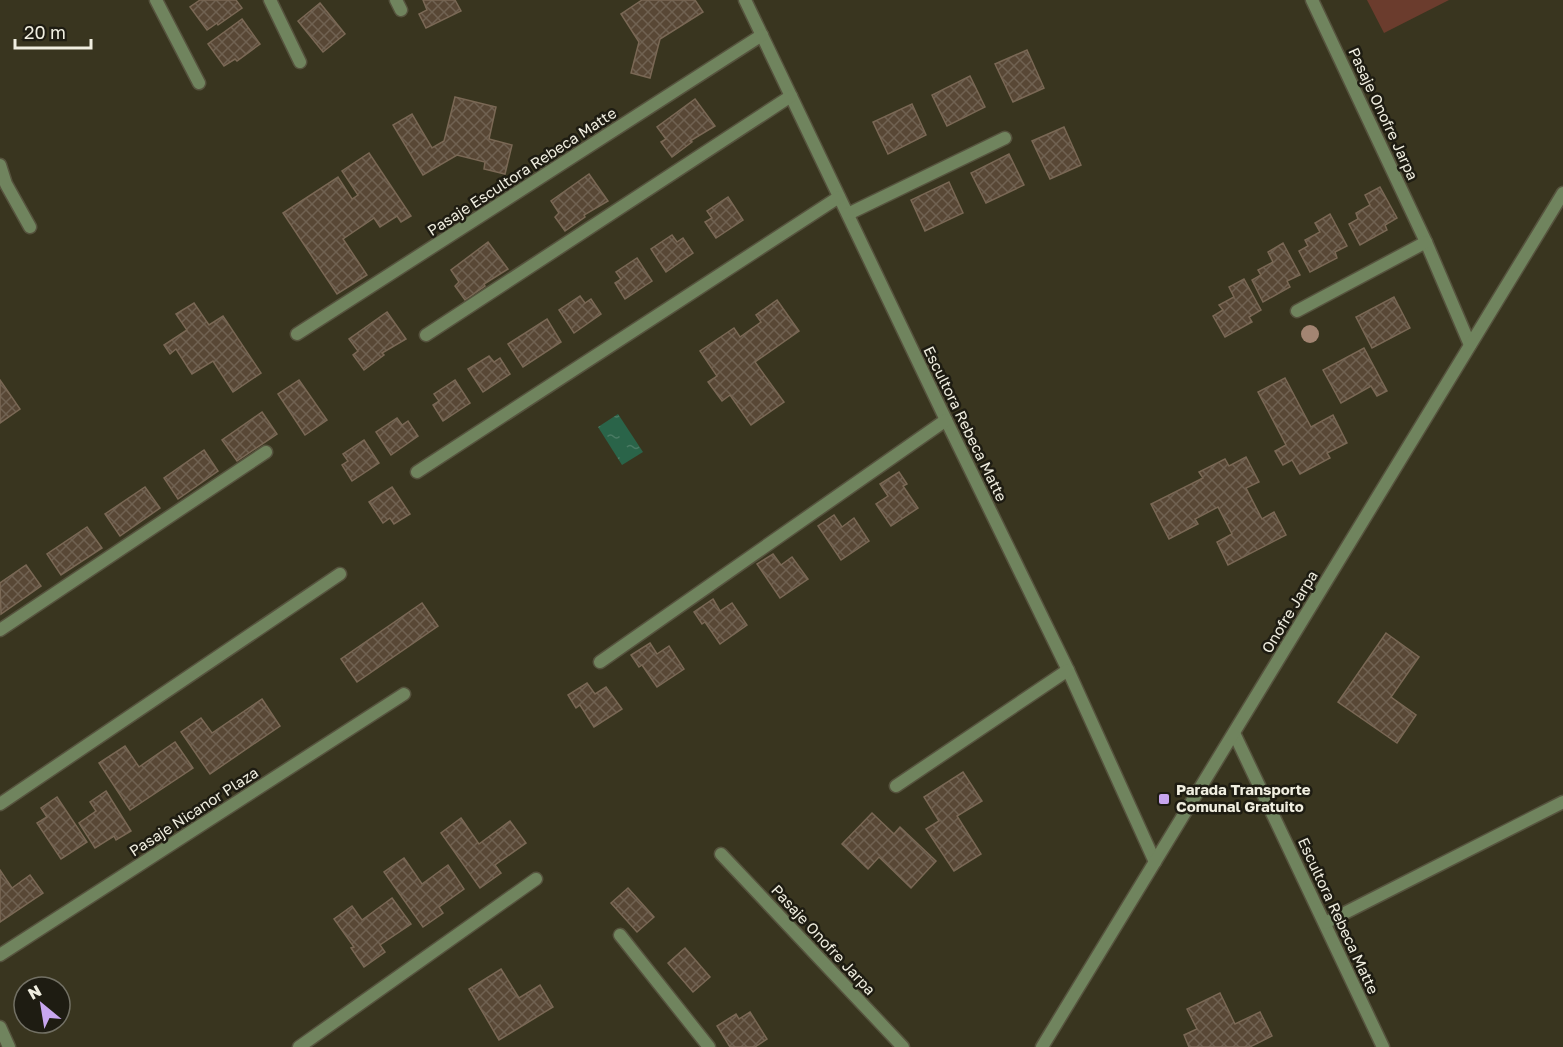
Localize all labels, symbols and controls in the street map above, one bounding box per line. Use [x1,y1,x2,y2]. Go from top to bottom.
scale bar [15,12,92,50]
text: 20 m [24,21,66,43]
street label: Pasaje Onofre Jarpa [1345,44,1423,183]
street label: Pasaje Escultora Rebeca Matte [424,103,620,239]
street label: Escultora Rebeca Matte [920,343,1012,504]
street label: Onofre Jarpa [1257,567,1321,656]
street label: Pasaje Nicanor Plaza [126,763,261,860]
place label: Parada Transporte Comunal Gratuito [1176,780,1311,815]
marker: Parada Transporte Comunal Gratuito [1157,792,1171,806]
street label: Escultora Rebeca Matte [1295,834,1383,997]
street label: Pasaje Onofre Jarpa [768,880,879,998]
north arrow [12,975,72,1035]
text: N [24,980,45,1004]

